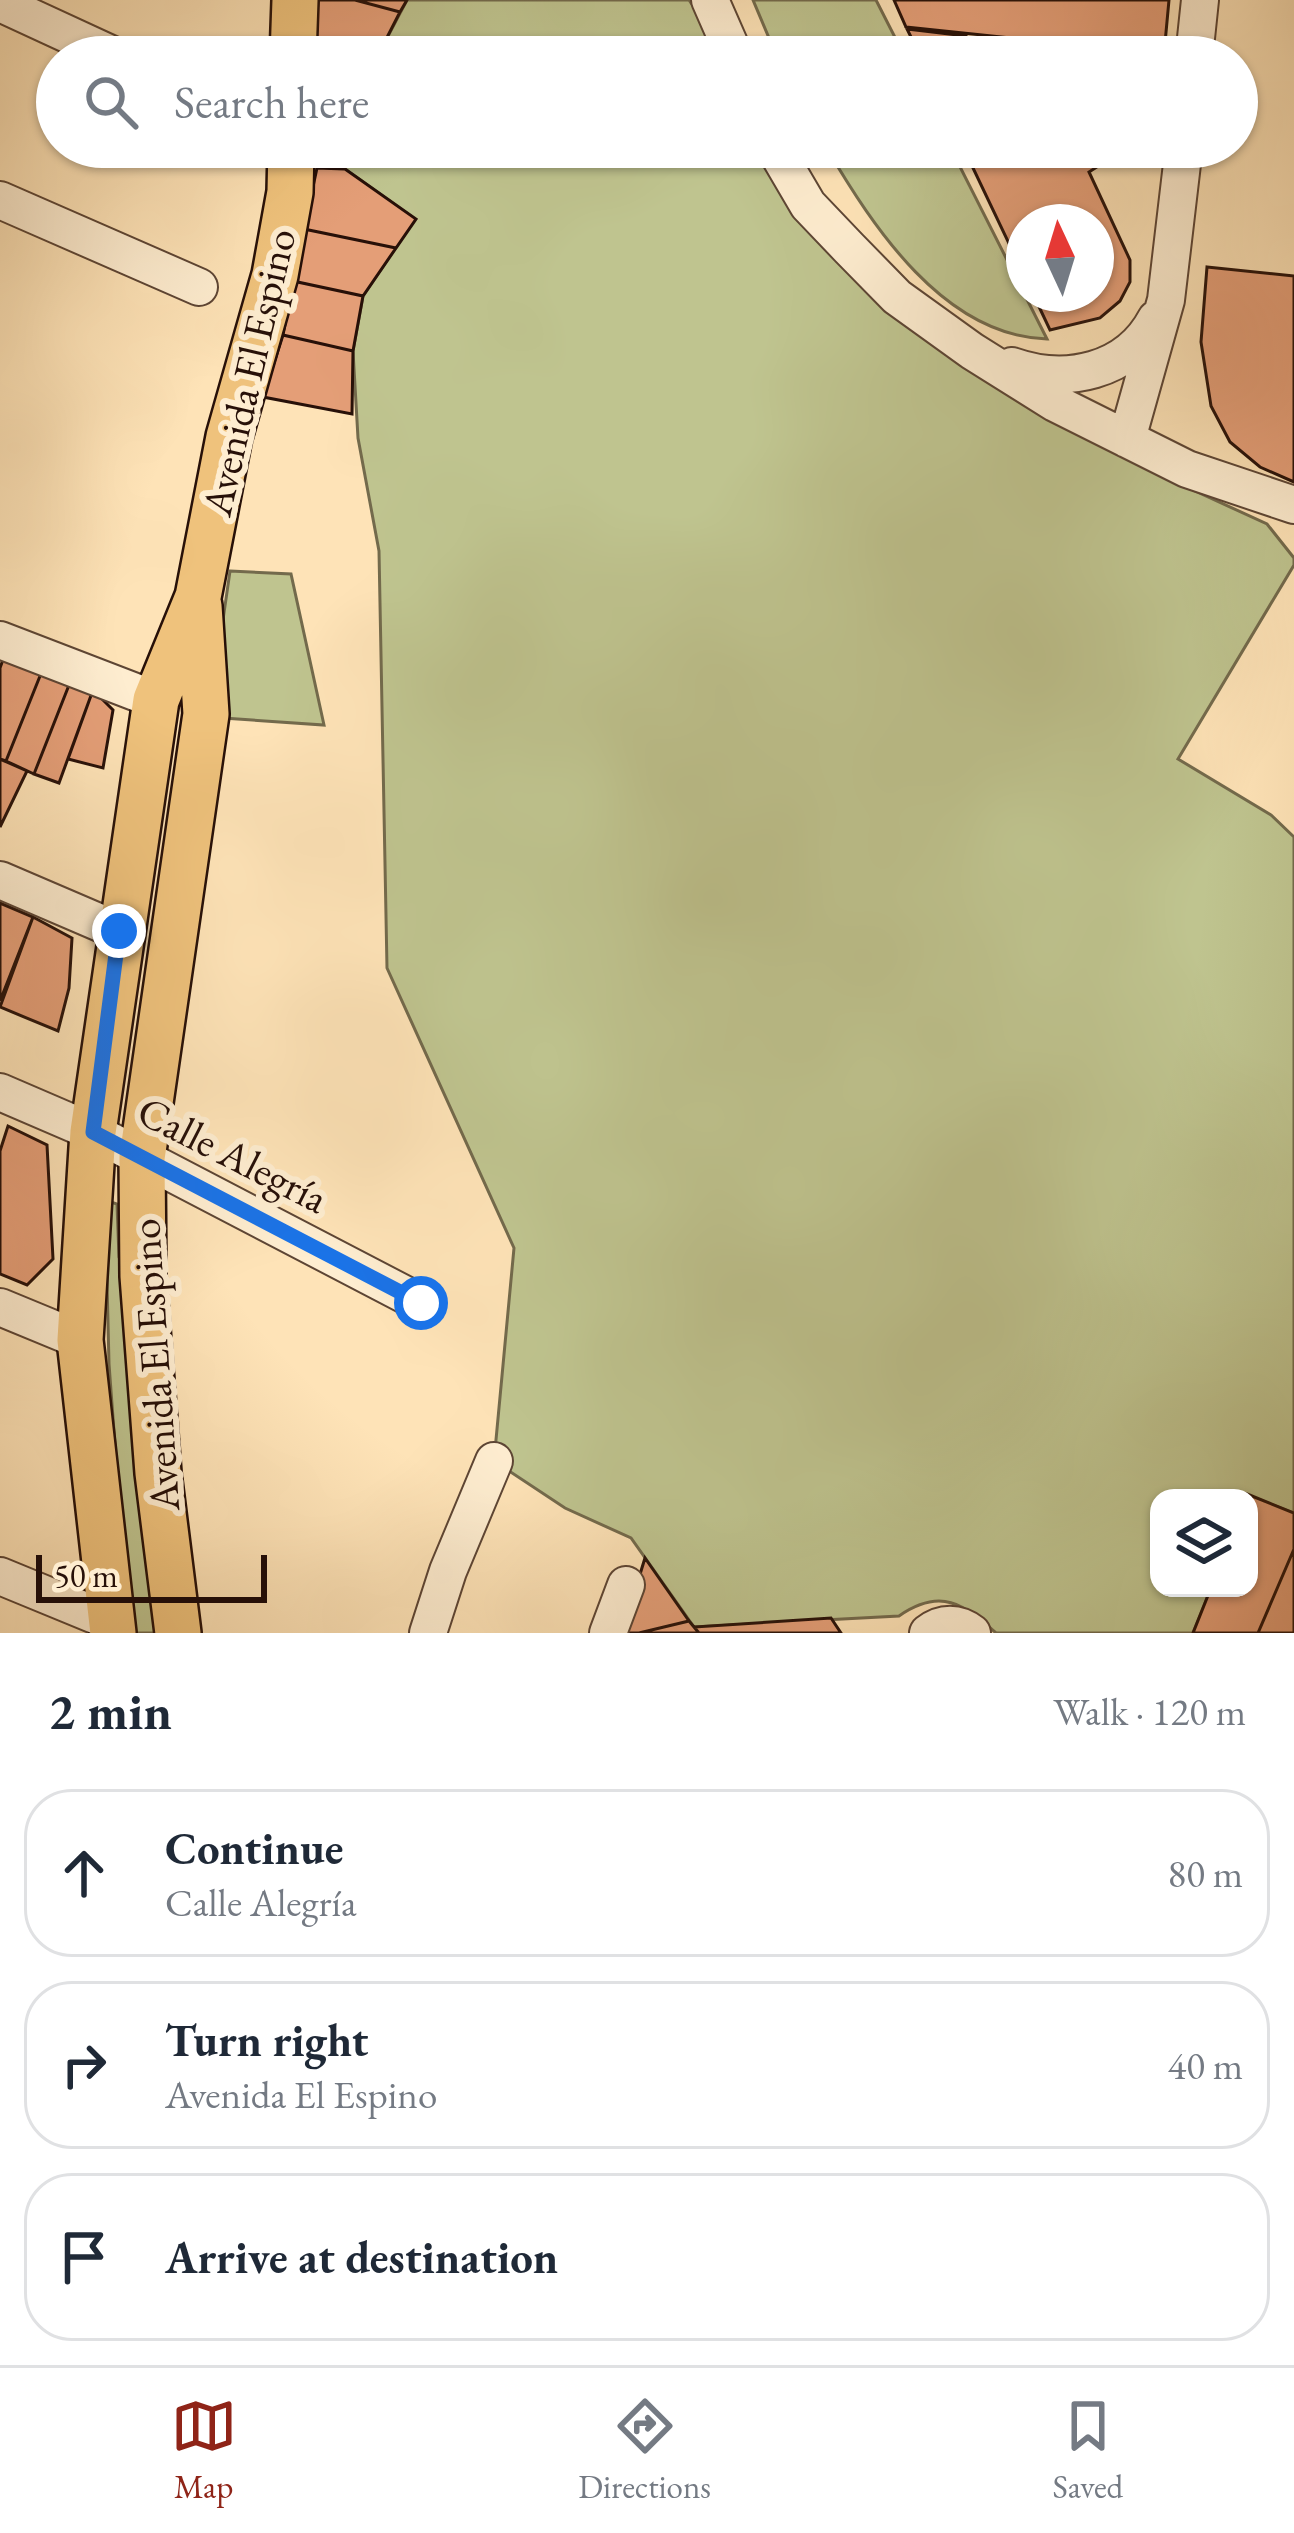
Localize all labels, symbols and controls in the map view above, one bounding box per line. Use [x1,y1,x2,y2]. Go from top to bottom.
search box [36,36,1258,168]
icon: search [78,69,144,135]
text: Search here [174,73,369,131]
north arrow [1006,204,1114,312]
street label: Avenida El Espino [188,223,308,522]
route end [92,904,146,958]
street label: Calle Alegría [128,1083,337,1226]
street label: Avenida El Espino [117,1217,192,1514]
route start [394,1276,448,1330]
map controls [1150,1489,1258,1597]
button: layers [1150,1489,1258,1597]
scale bar [36,1549,267,1602]
text: 50 m [54,1554,118,1597]
text: 2 min [48,1678,172,1744]
text: Walk · 120 m [1053,1686,1246,1737]
text: Continue [165,1819,343,1877]
icon: ahead [51,1840,117,1906]
text: 80 m [1167,1848,1243,1899]
text: Calle Alegría [165,1877,357,1928]
text: Turn right [165,2011,368,2069]
icon: right [51,2032,117,2098]
text: 40 m [1167,2040,1243,2091]
text: Avenida El Espino [165,2069,437,2120]
icon: arrive [51,2224,117,2290]
text: Arrive at destination [165,2228,558,2286]
tab: Map [171,2393,237,2508]
tab: Directions [578,2393,711,2508]
tab: Saved [1053,2393,1123,2508]

